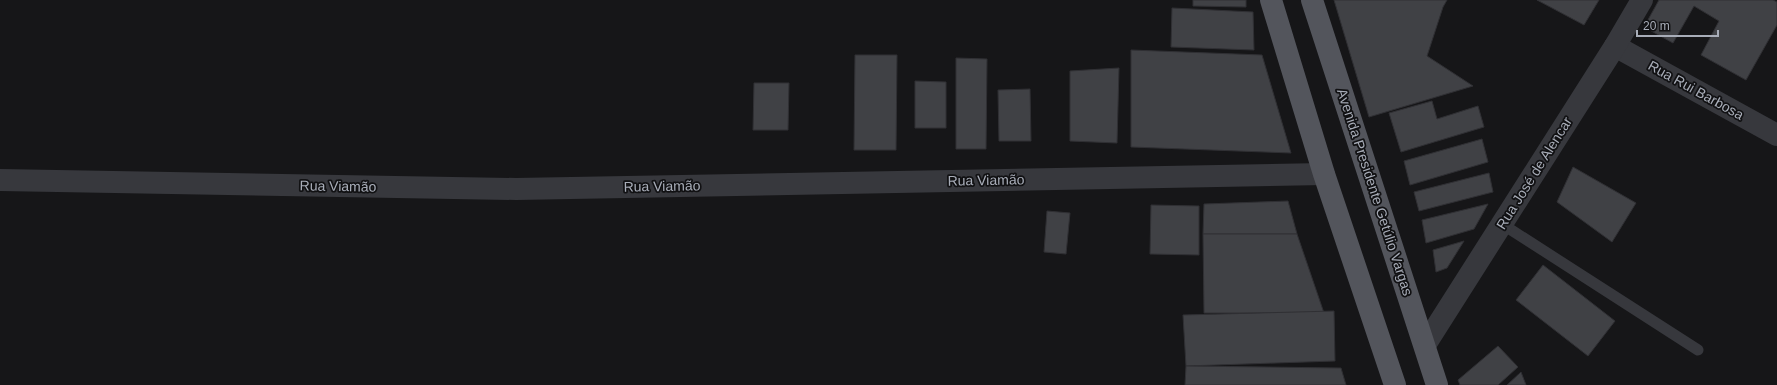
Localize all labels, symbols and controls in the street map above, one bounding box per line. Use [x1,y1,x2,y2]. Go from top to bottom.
scale bar [1637,12,1718,38]
text: 20 m [1643,19,1670,33]
street label: Rua Rui Barbosa [1645,57,1747,123]
street label: Avenida Presidente Getúlio Vargas [1334,87,1416,297]
street label: Rua José de Alencar [1493,114,1575,232]
street label: Rua Viamão [947,171,1025,189]
street label: Rua Viamão [299,177,377,195]
street label: Rua Viamão [623,177,701,195]

